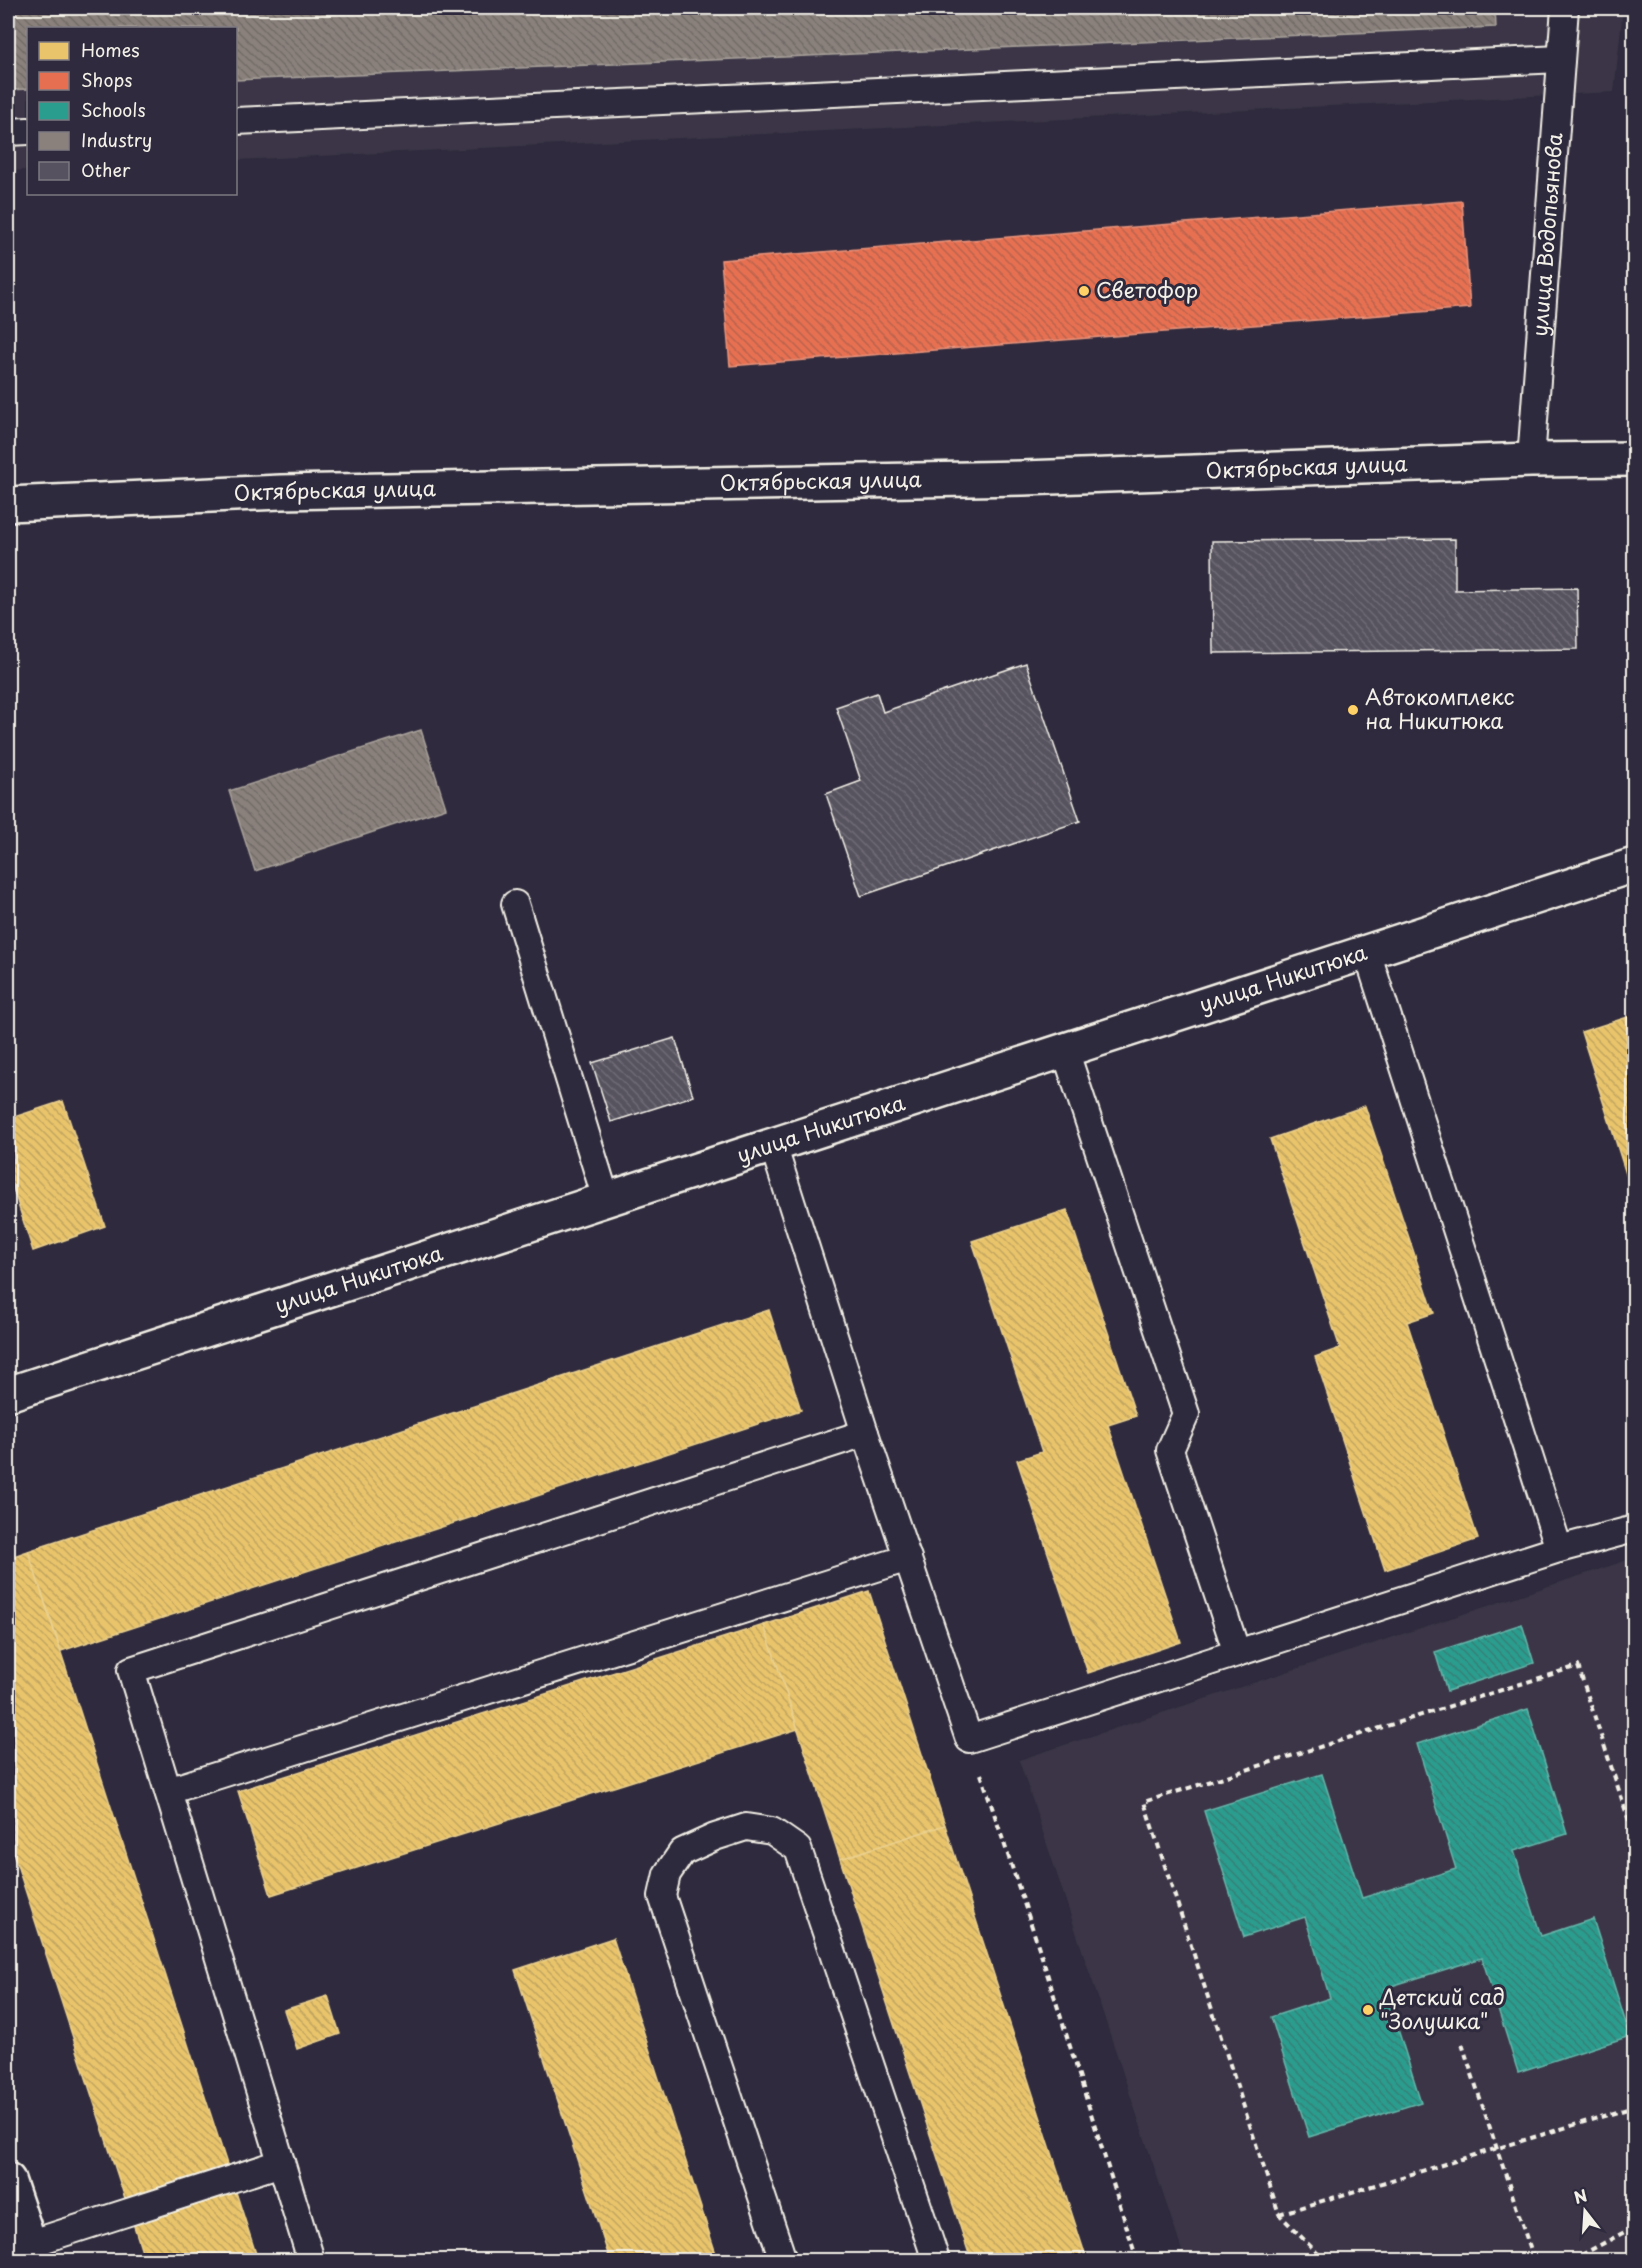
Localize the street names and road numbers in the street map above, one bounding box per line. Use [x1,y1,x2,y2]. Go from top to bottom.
street label: улица Водопьянова [1522,132,1570,337]
street label: Октябрьская улица [1205,446,1409,486]
street label: Октябрьская улица [719,462,923,498]
street label: Октябрьская улица [233,471,437,508]
street label: улица Никитюка [1195,935,1371,1019]
street label: улица Никитюка [732,1085,908,1170]
street label: улица Никитюка [270,1236,446,1320]

